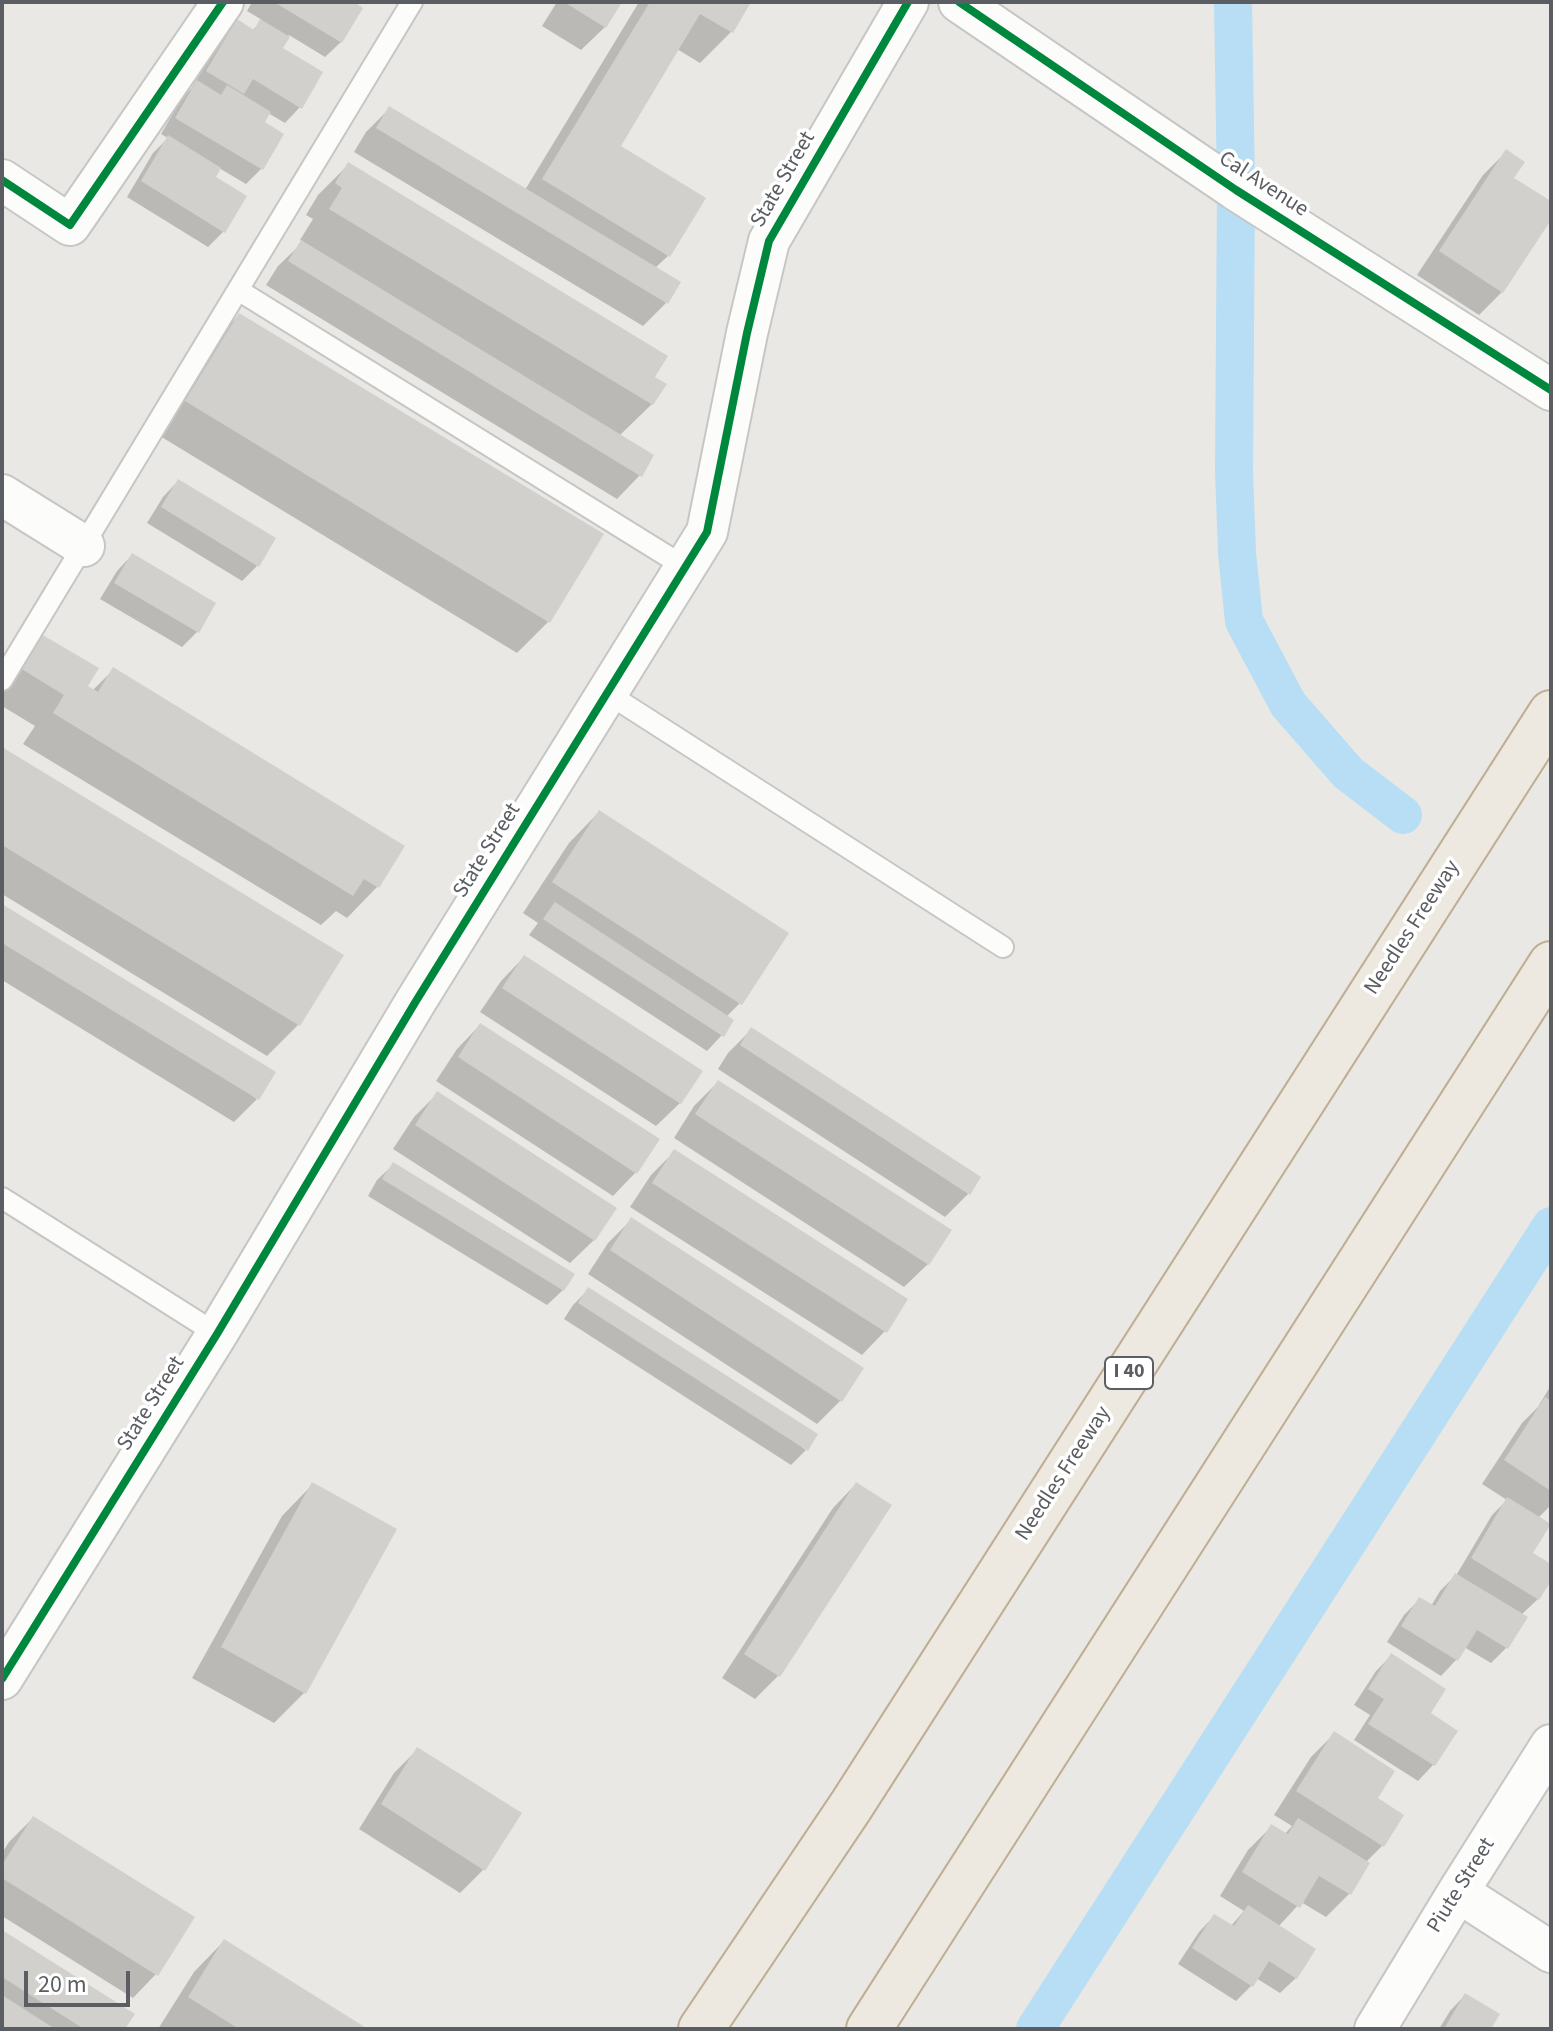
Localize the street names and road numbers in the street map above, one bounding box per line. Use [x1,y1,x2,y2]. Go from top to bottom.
street label: State Street [746,127,822,233]
street label: Cal Avenue [1213,146,1313,224]
street label: State Street [449,799,527,903]
street label: Needles Freeway [1360,856,1466,1000]
street label: State Street [113,1352,191,1456]
road number: I 40 [1105,1357,1153,1389]
street label: Needles Freeway [1011,1402,1117,1546]
street label: Piute Street [1422,1833,1502,1939]

